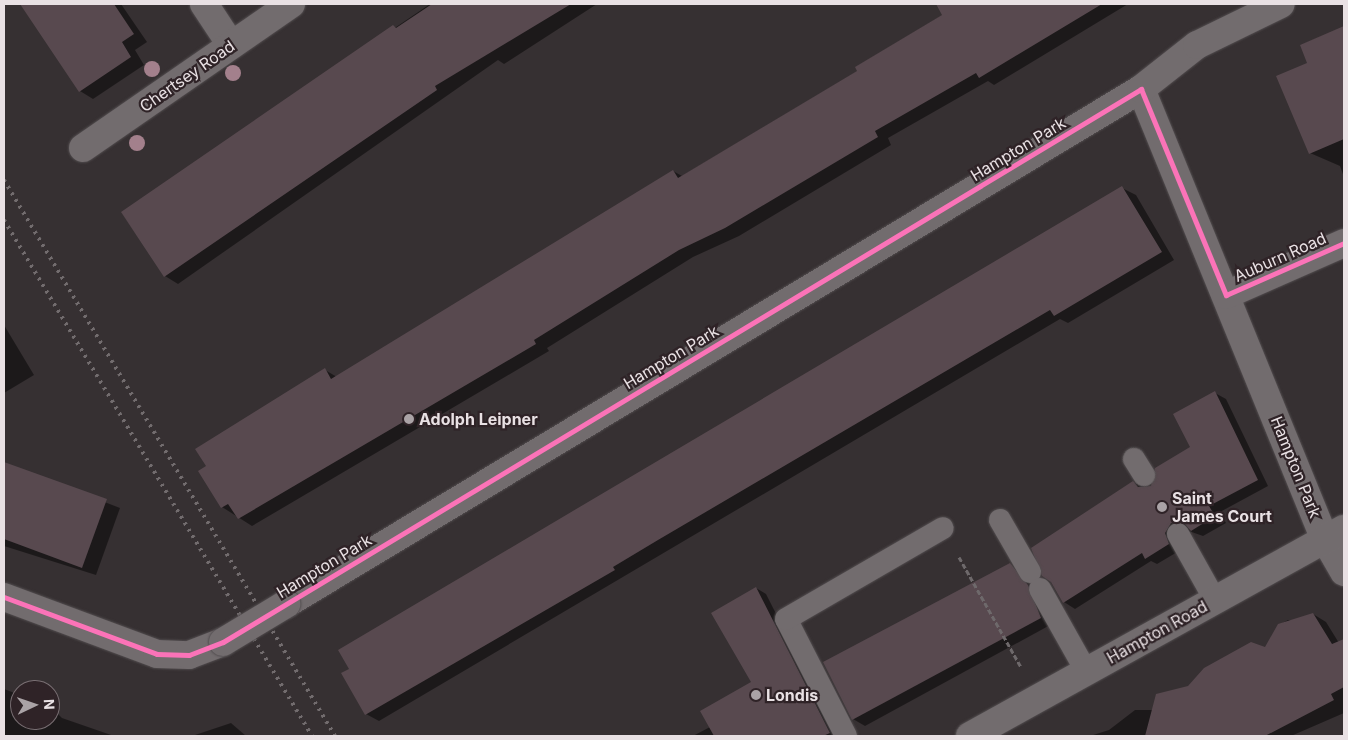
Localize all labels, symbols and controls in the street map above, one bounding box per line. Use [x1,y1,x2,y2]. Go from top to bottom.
street label: Chertsey Road [136,36,238,116]
street label: Hampton Park [967,113,1069,185]
street label: Auburn Road [1231,228,1329,286]
street label: Hampton Park [620,321,722,393]
place label: Adolph Leipner [419,409,538,429]
marker: Adolph Leipner [403,413,415,425]
street label: Hampton Park [1267,414,1325,520]
place label: Saint James Court [1172,488,1272,526]
marker: Saint James Court [1156,501,1168,513]
street label: Hampton Park [273,530,375,602]
street label: Hampton Road [1103,596,1211,668]
north arrow [10,680,60,730]
place label: Londis [766,685,818,705]
marker: Londis [750,689,762,701]
text: N [41,698,58,710]

